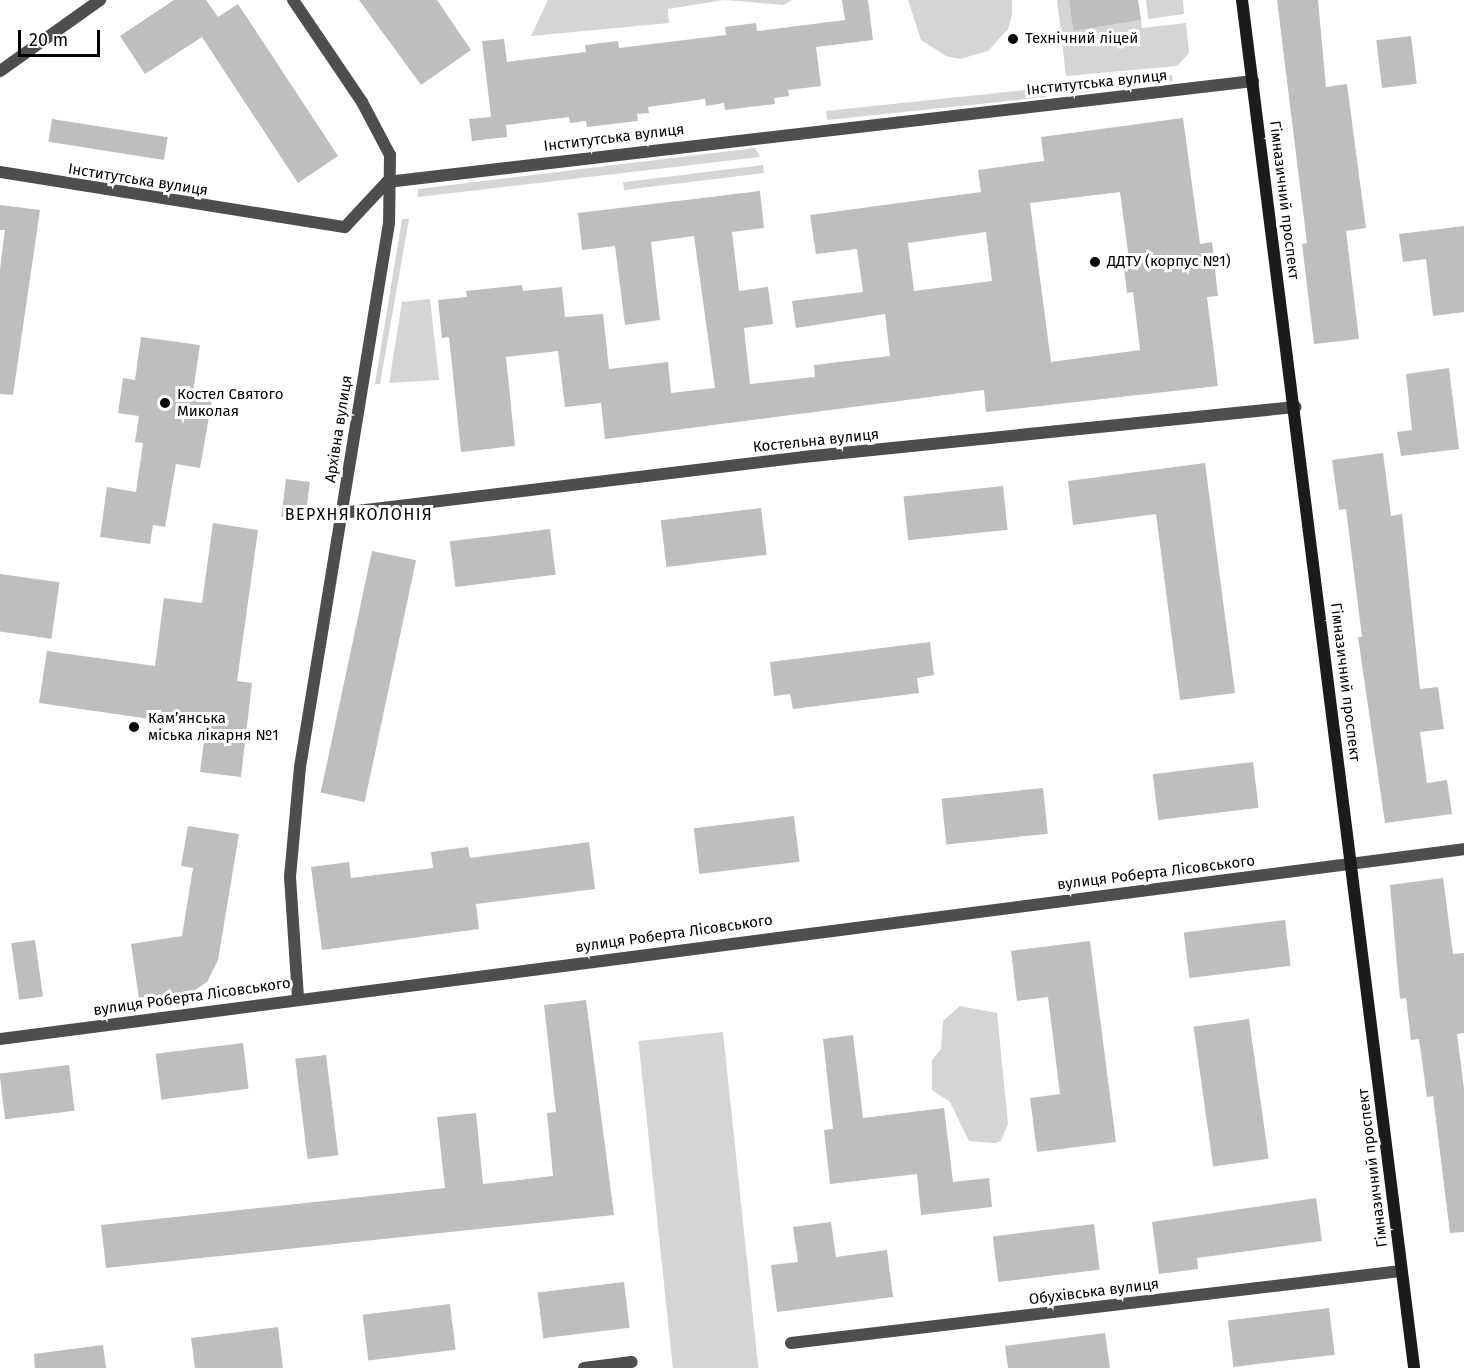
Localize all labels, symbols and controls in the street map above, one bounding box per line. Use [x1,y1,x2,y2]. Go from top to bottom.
scale bar [21,18,104,56]
text: 20 m [29,29,68,51]
place label: Технічний ліцей [1025,30,1138,48]
marker: Технічний ліцей [1006,32,1020,46]
street label: Інститутська вулиця [1026,67,1168,99]
street label: Інститутська вулиця [543,120,685,156]
street label: Гімназичний проспект [1265,120,1303,280]
street label: Інститутська вулиця [67,160,209,200]
place label: ДДТУ (корпус №1) [1107,253,1231,271]
marker: ДДТУ (корпус №1) [1088,255,1102,269]
street label: Архівна вулиця [322,374,356,484]
place label: Костел Святого Миколая [177,385,283,420]
marker: Костел Святого Миколая [158,396,172,410]
street label: Костельна вулиця [752,425,880,457]
district label: ВЕРХНЯ КОЛОНІЯ [285,505,433,525]
street label: Гімназичний проспект [1326,602,1364,762]
place label: Кам’янська міська лікарня №1 [148,709,279,744]
marker: Кам’янська міська лікарня №1 [125,718,143,736]
street label: вулиця Роберта Лісовського [1056,852,1256,894]
street label: вулиця Роберта Лісовського [574,911,774,957]
street label: вулиця Роберта Лісовського [92,974,292,1020]
street label: Гімназичний проспект [1354,1088,1392,1248]
street label: Обухівська вулиця [1028,1275,1160,1309]

